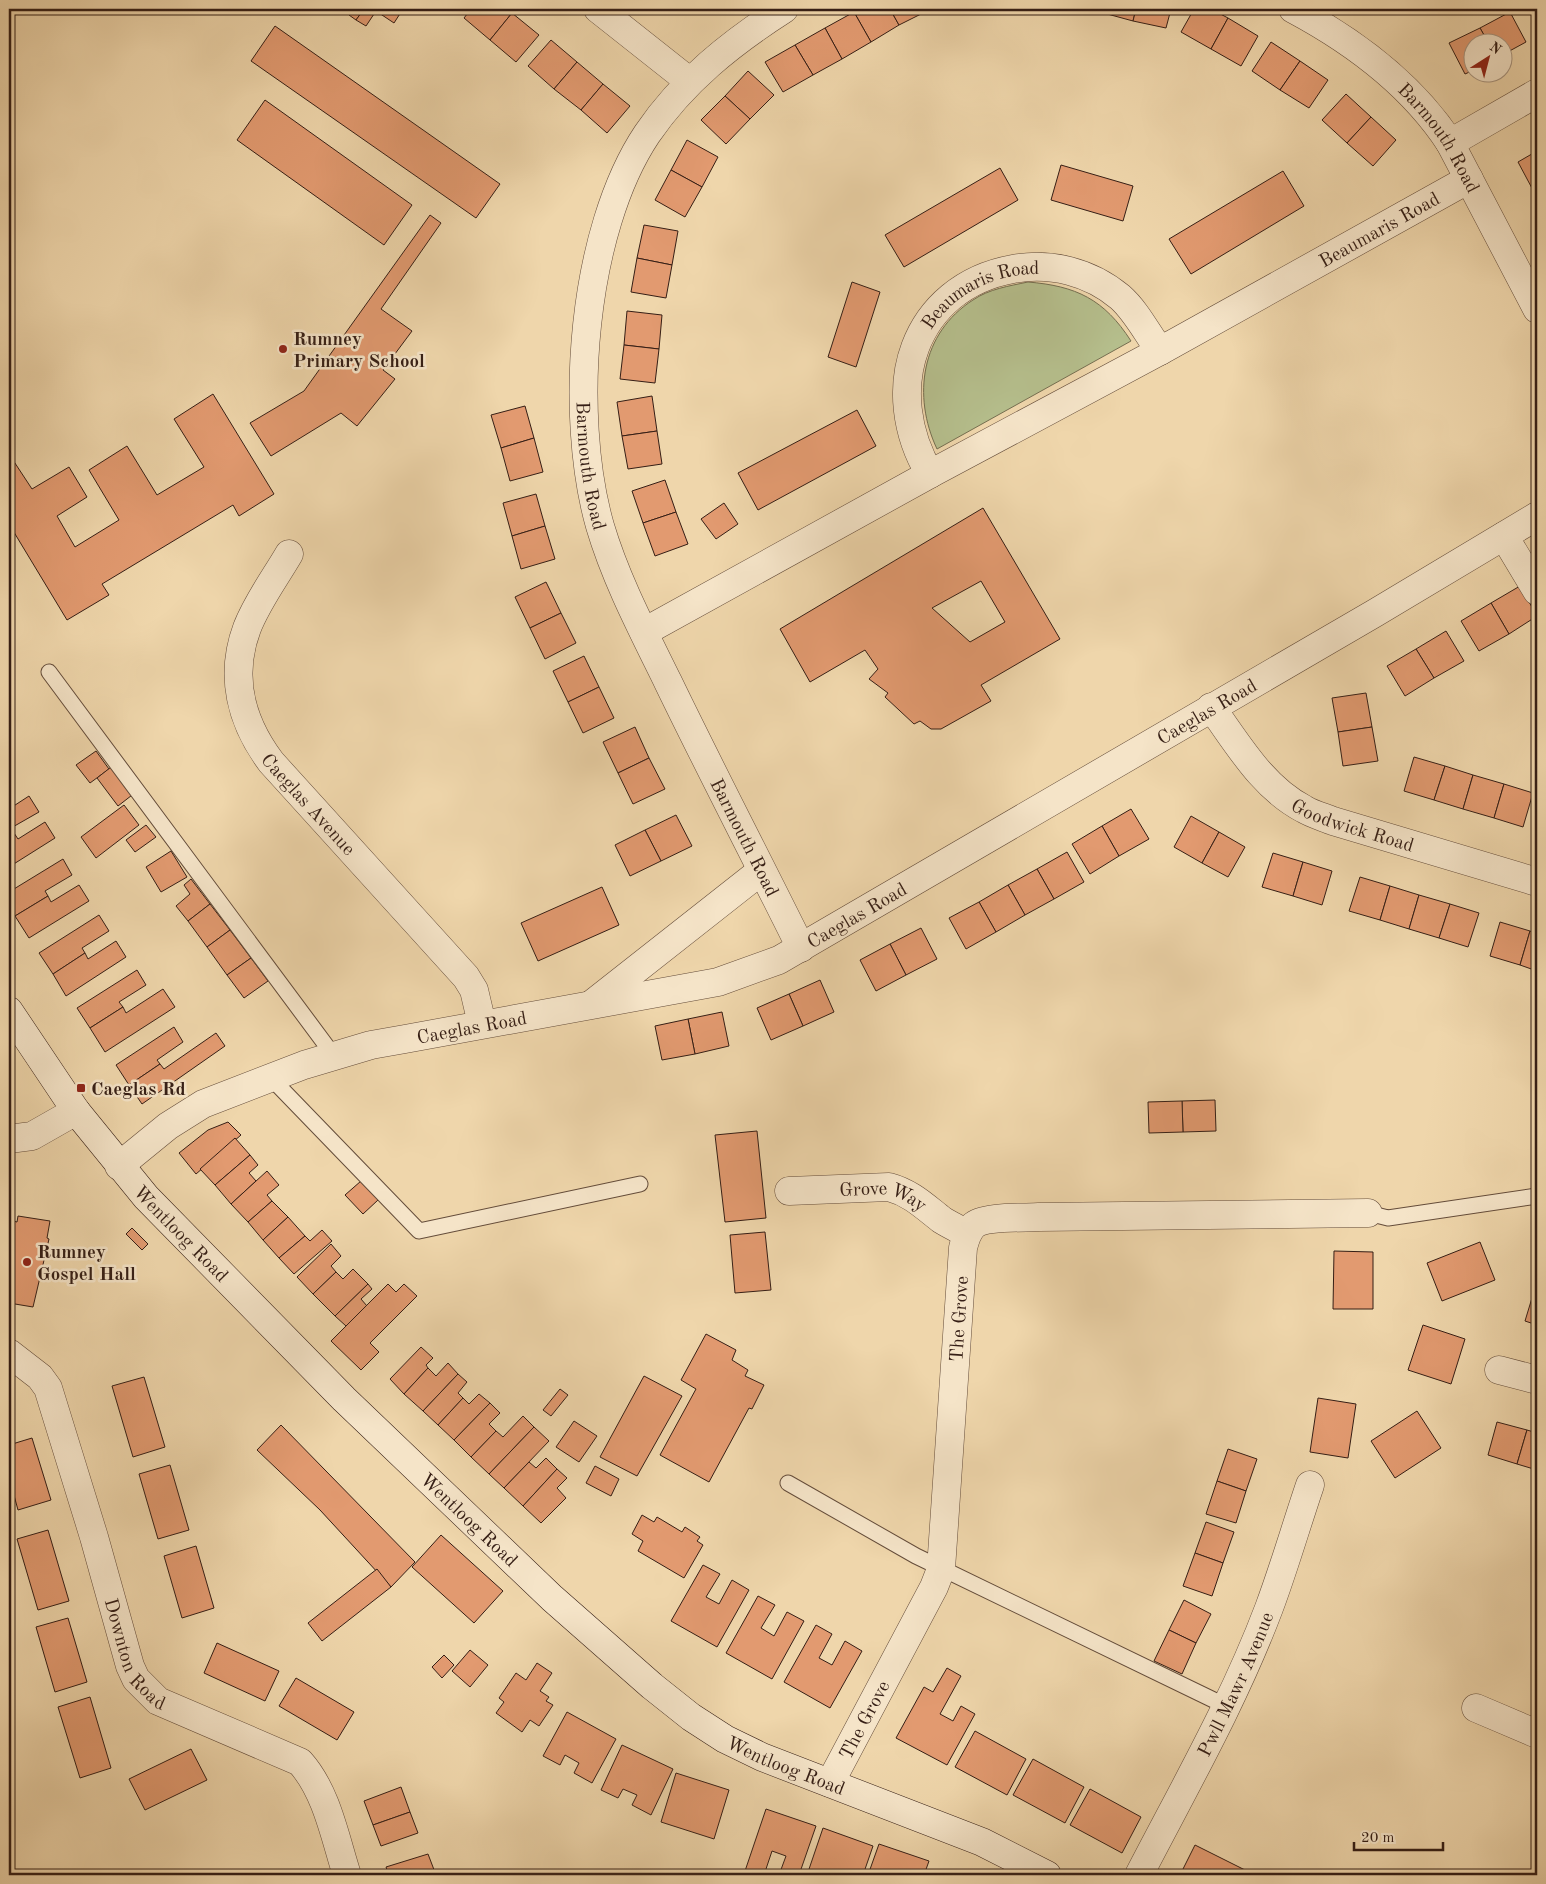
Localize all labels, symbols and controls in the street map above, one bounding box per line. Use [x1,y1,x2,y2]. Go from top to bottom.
north arrow [1464,32,1514,82]
text: N [1487,39,1504,57]
street label: Barmouth Road [1393,80,1481,197]
street label: Beaumaris Road [1317,190,1444,272]
street label: Beaumaris Road [919,260,1040,333]
place label: Rumney Primary School [293,331,425,372]
marker: Rumney Primary School [277,343,289,355]
street label: Barmouth Road [572,401,608,533]
street label: Caeglas Road [1155,677,1261,750]
street label: Caeglas Avenue [256,751,358,860]
street label: Barmouth Road [705,776,781,900]
street label: Goodwick Road [1287,797,1416,857]
street label: Caeglas Road [805,881,911,953]
street label: Caeglas Road [415,1010,529,1049]
place label: Caeglas Rd [91,1081,186,1100]
marker: Caeglas Rd [75,1082,87,1094]
street label: Grove Way [839,1180,929,1216]
street label: Wentloog Road [129,1183,231,1287]
place label: Rumney Gospel Hall [37,1244,136,1285]
marker: Rumney Gospel Hall [21,1256,33,1268]
street label: The Grove [948,1275,973,1363]
street label: Wentloog Road [416,1471,520,1572]
street label: Downton Road [100,1597,168,1715]
street label: Pwll Mawr Avenue [1196,1610,1278,1760]
street label: The Grove [837,1678,895,1763]
street label: Wentloog Road [723,1734,847,1800]
scale bar [1354,1819,1442,1851]
text: 20 m [1361,1831,1395,1846]

